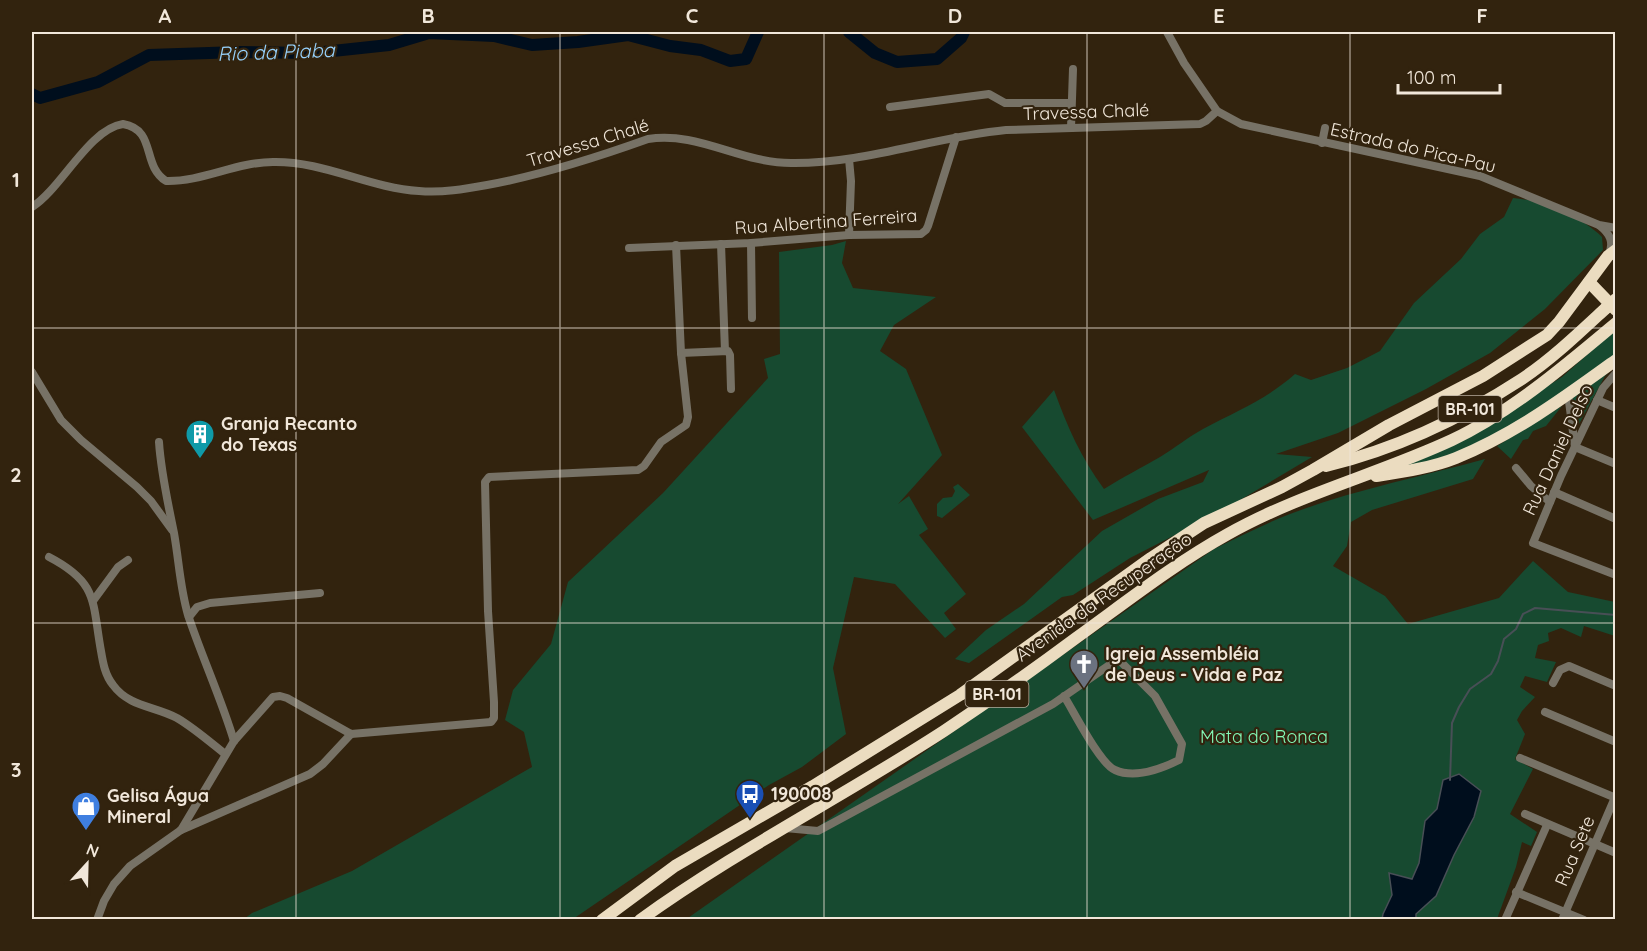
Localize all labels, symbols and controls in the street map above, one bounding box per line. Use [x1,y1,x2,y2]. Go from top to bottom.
text: A [159,3,172,28]
text: B [421,3,435,28]
text: C [686,3,699,28]
text: D [948,3,962,28]
text: E [1213,3,1225,28]
text: F [1476,3,1488,28]
water label: Rio da Piaba [217,37,337,66]
scale bar [1398,57,1500,95]
text: 100 m [1407,66,1456,89]
street label: Travessa Chalé [1022,98,1150,125]
street label: Travessa Chalé [524,113,652,172]
street label: Estrada do Pica-Pau [1328,117,1498,178]
text: 1 [12,167,20,192]
street label: Rua Albertina Ferreira [734,204,918,239]
street label: Rua Daniel Delso [1517,381,1598,519]
road number: BR-101 [1438,396,1502,422]
place label: Granja Recanto do Texas [221,412,357,456]
building icon: Granja Recanto do Texas [184,418,216,460]
text: 2 [10,462,22,487]
street label: Avenida da Recuperação [1011,527,1196,666]
place label: Igreja Assembléia de Deus - Vida e Paz [1105,642,1283,686]
church icon: Igreja Assembléia de Deus - Vida e Paz [1068,648,1100,690]
road number: BR-101 [966,681,1028,707]
park label: Mata do Ronca [1200,725,1328,748]
text: 3 [11,757,21,782]
bus stop icon: 190008 [734,778,766,820]
place label: 190008 [771,782,831,805]
place label: Gelisa Água Mineral [107,784,209,828]
shop icon: Gelisa Água Mineral [70,790,102,832]
street label: Rua Sete [1549,812,1600,890]
north arrow [57,834,117,894]
text: N [83,839,102,862]

